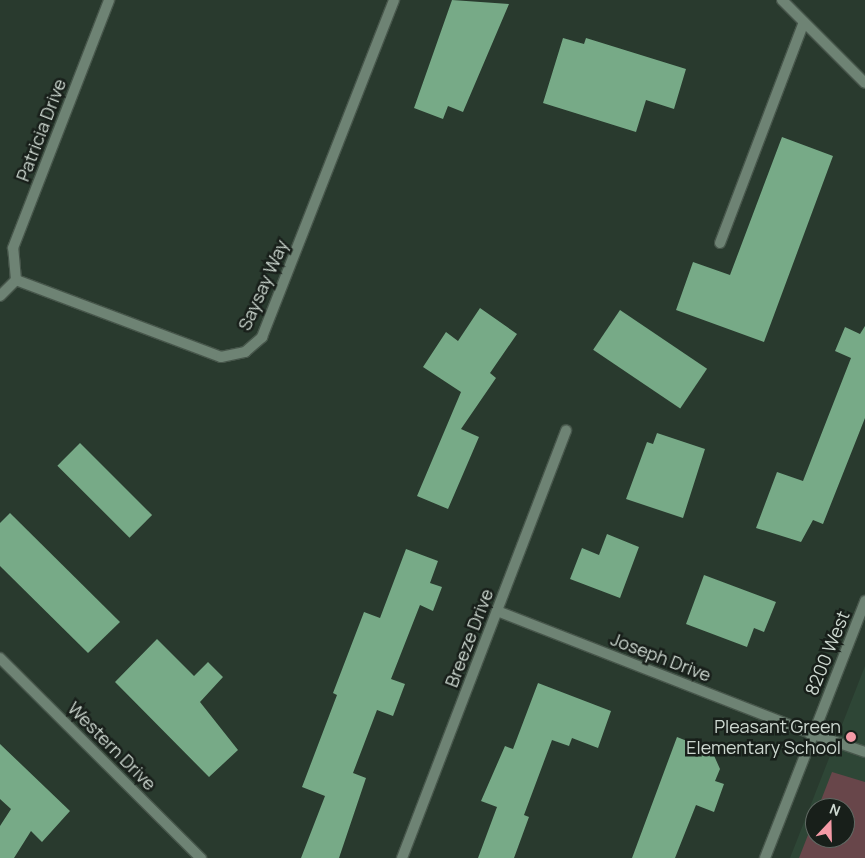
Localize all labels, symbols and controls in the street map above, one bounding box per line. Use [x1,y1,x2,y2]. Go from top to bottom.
street label: Patricia Drive [12,76,70,184]
street label: Saysay Way [233,236,293,334]
street label: Breeze Drive [440,586,498,690]
street label: 8200 West [800,608,854,698]
street label: Joseph Drive [608,628,714,686]
street label: Western Drive [63,697,161,795]
place label: Pleasant Green Elementary School [686,716,841,759]
marker: Pleasant Green Elementary School [845,731,857,743]
north arrow [805,798,855,848]
text: N [827,799,843,820]

